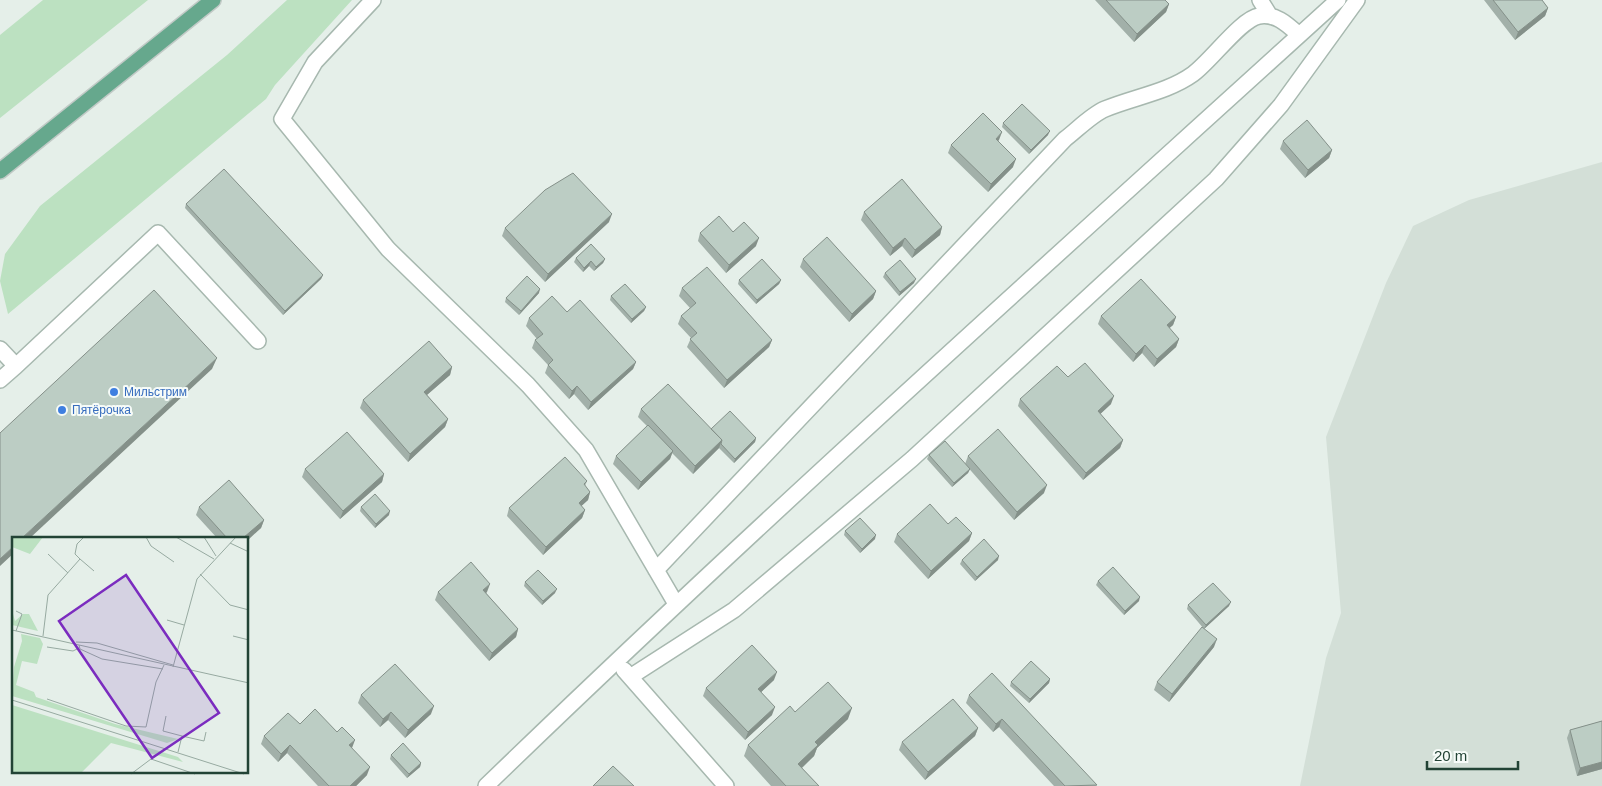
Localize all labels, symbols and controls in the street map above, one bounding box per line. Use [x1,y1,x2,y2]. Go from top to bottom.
place label: Мильстрим [124,385,187,399]
marker: Мильстрим [108,386,120,398]
place label: Пятёрочка [72,403,131,417]
marker: Пятёрочка [56,404,68,416]
inset map [12,537,249,774]
scale bar [1427,738,1518,770]
text: 20 m [1434,747,1467,764]

